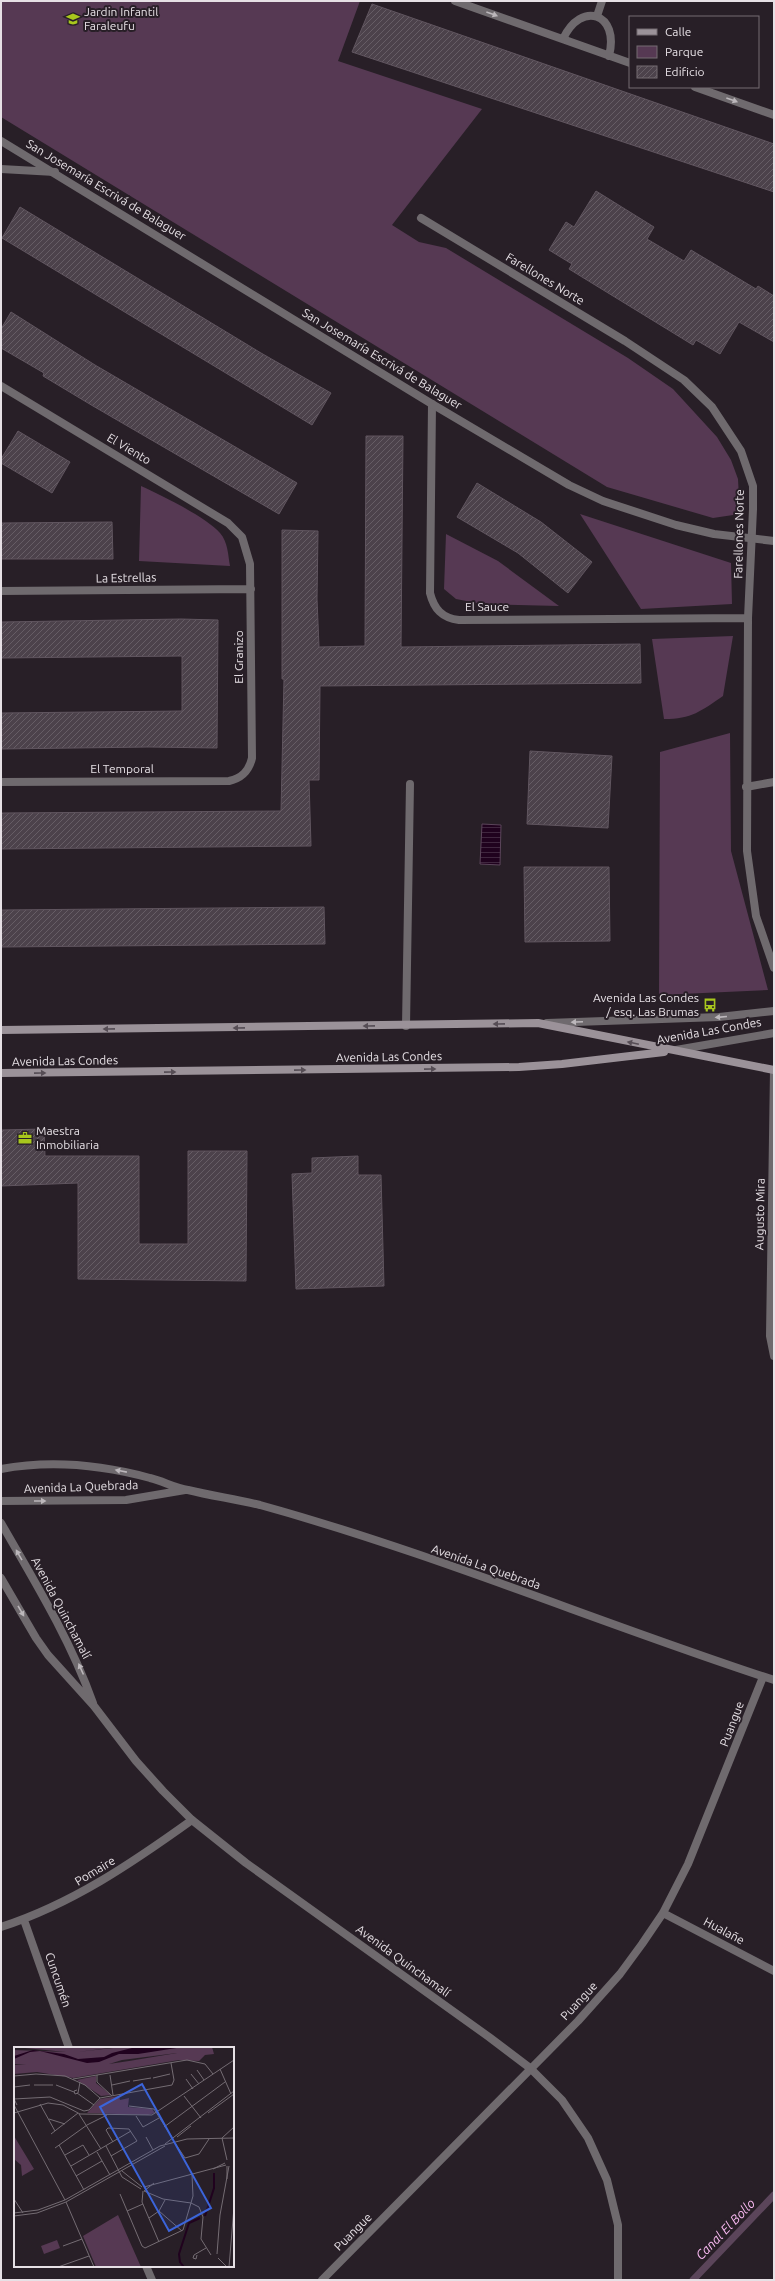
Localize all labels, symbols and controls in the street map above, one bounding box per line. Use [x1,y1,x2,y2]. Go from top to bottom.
place label: Jardin Infantil Faraleufu [84,5,158,32]
school or university icon: Jardin Infantil Faraleufu [65,11,81,27]
one-way arrow [486,11,498,17]
legend [629,16,759,88]
text: Calle [665,25,691,38]
text: Parque [665,45,703,58]
text: Edificio [665,65,705,78]
one-way arrow [726,98,738,104]
street label: San Josemaría Escrivá de Balaguer [24,137,189,243]
street label: Farellones Norte [504,250,587,307]
street label: San Josemaría Escrivá de Balaguer [300,306,465,412]
street label: El Viento [105,430,153,467]
street label: Farellones Norte [731,489,746,579]
street label: La Estrellas [96,570,156,585]
street label: El Sauce [465,600,509,613]
street label: El Granizo [232,630,245,684]
street label: El Temporal [90,762,154,775]
place label: Avenida Las Condes / esq. Las Brumas [593,991,699,1018]
bus stop icon: Avenida Las Condes / esq. Las Brumas [702,997,718,1013]
one-way arrow [715,1014,727,1020]
street label: Avenida Las Condes [656,1015,762,1046]
one-way arrow [570,1019,583,1025]
one-way arrow [492,1021,505,1027]
one-way arrow [363,1023,375,1030]
one-way arrow [232,1025,245,1031]
one-way arrow [102,1026,115,1032]
one-way arrow [627,1039,639,1045]
street label: Avenida Las Condes [336,1049,442,1064]
street label: Avenida Las Condes [12,1053,118,1068]
one-way arrow [424,1066,437,1072]
one-way arrow [294,1067,307,1073]
one-way arrow [164,1069,177,1075]
one-way arrow [34,1070,47,1076]
place label: Maestra Inmobiliaria [36,1124,99,1151]
office icon: Maestra Inmobiliaria [17,1130,33,1146]
street label: Augusto Mira [752,1178,767,1250]
one-way arrow [115,1468,128,1474]
street label: Avenida La Quebrada [24,1478,138,1495]
one-way arrow [34,1498,47,1504]
street label: Avenida La Quebrada [430,1542,542,1591]
one-way arrow [16,1549,23,1561]
street label: Avenida Quinchamalí [29,1555,94,1662]
one-way arrow [17,1605,24,1617]
one-way arrow [77,1663,83,1675]
street label: Puangue [717,1699,746,1748]
street label: Pomaire [72,1853,117,1888]
street label: Hualañe [702,1914,747,1947]
street label: Avenida Quinchamalí [354,1922,454,2000]
street label: Cuncumén [43,1951,74,2009]
street label: Puangue [558,1979,600,2022]
inset map [14,2047,234,2267]
water label: Canal El Bollo [693,2196,757,2262]
street label: Puangue [331,2210,374,2253]

